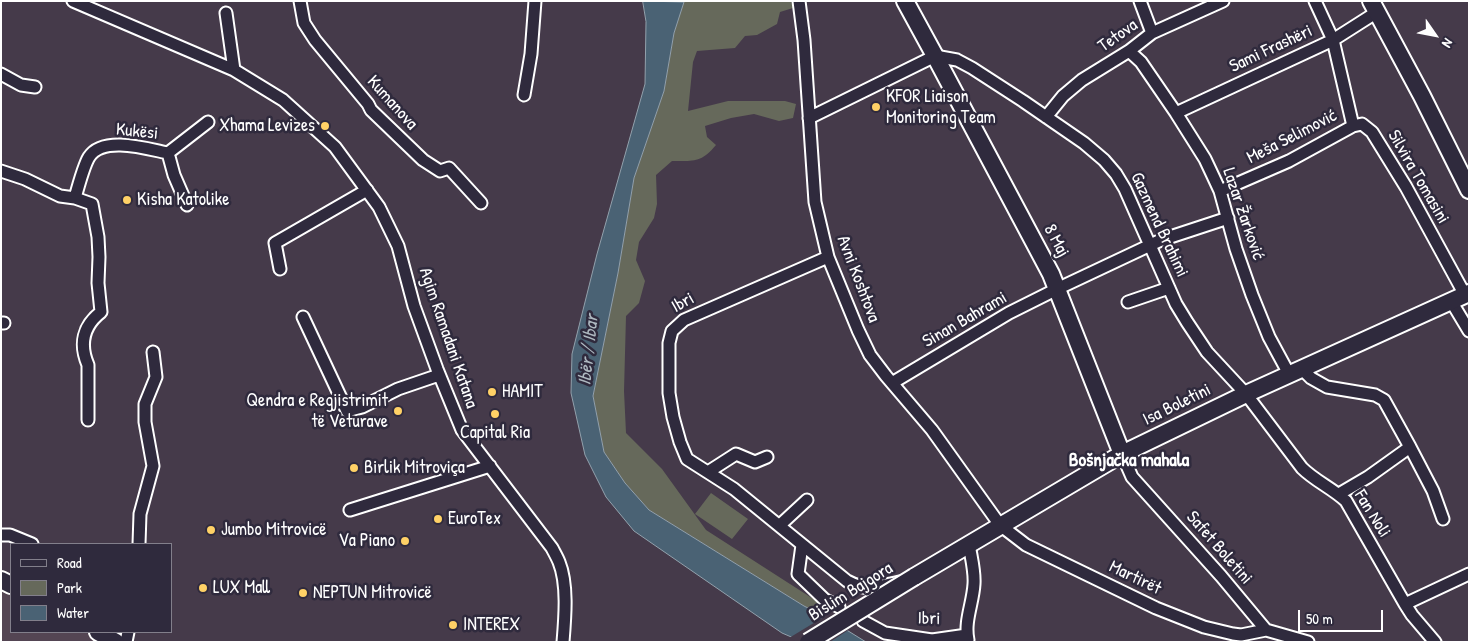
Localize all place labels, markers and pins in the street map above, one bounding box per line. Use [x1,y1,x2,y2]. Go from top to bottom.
place label: KFOR Liaison Monitoring Team [886,86,996,128]
marker: KFOR Liaison Monitoring Team [870,101,882,113]
place label: Xhama Levizes [219,115,315,137]
marker: Xhama Levizes [319,120,331,132]
place label: Kisha Katolike [137,189,230,211]
marker: Kisha Katolike [121,194,133,206]
place label: HAMIT [502,381,543,403]
marker: HAMIT [486,386,498,398]
place label: Qendra e Regjistrimit të Veturave [246,390,388,432]
marker: Qendra e Regjistrimit të Veturave [392,405,404,417]
marker: Capital Ria [489,408,501,420]
place label: Capital Ria [460,422,530,444]
place label: Birlik Mitroviça [364,457,465,479]
marker: Birlik Mitroviça [348,462,360,474]
place label: EuroTex [448,508,501,530]
marker: EuroTex [432,513,444,525]
place label: Jumbo Mitrovicë [221,519,326,541]
marker: Jumbo Mitrovicë [205,524,217,536]
place label: Va Piano [339,530,395,552]
marker: Va Piano [399,535,411,547]
place label: LUX Mall [213,577,270,599]
marker: LUX Mall [197,582,209,594]
place label: NEPTUN Mitrovicë [313,582,432,604]
marker: NEPTUN Mitrovicë [297,587,309,599]
place label: INTEREX [463,614,520,636]
marker: INTEREX [447,619,459,631]

